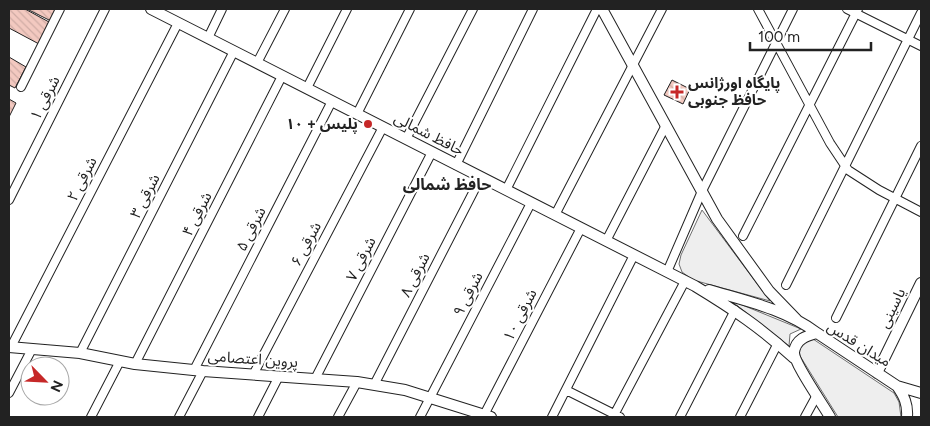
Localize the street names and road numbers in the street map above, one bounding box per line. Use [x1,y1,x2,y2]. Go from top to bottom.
street label: ۱ شرقی [26,73,64,123]
street label: حافظ شمالی [391,109,467,159]
street label: ۲ شرقی [63,154,101,204]
street label: ۳ شرقی [126,171,164,221]
street label: ۴ شرقی [178,189,216,239]
street label: ۵ شرقی [232,204,270,254]
street label: ۶ شرقی [287,219,325,269]
street label: ۷ شرقی [342,234,380,284]
street label: ۸ شرقی [396,250,434,300]
street label: شرقی ۹ [449,269,487,319]
street label: یاسینی [875,285,909,331]
street label: شرقی ۱۰ [499,286,541,344]
street label: میدان قدس [824,317,894,371]
street label: پروین اعتصامی [207,347,299,372]

